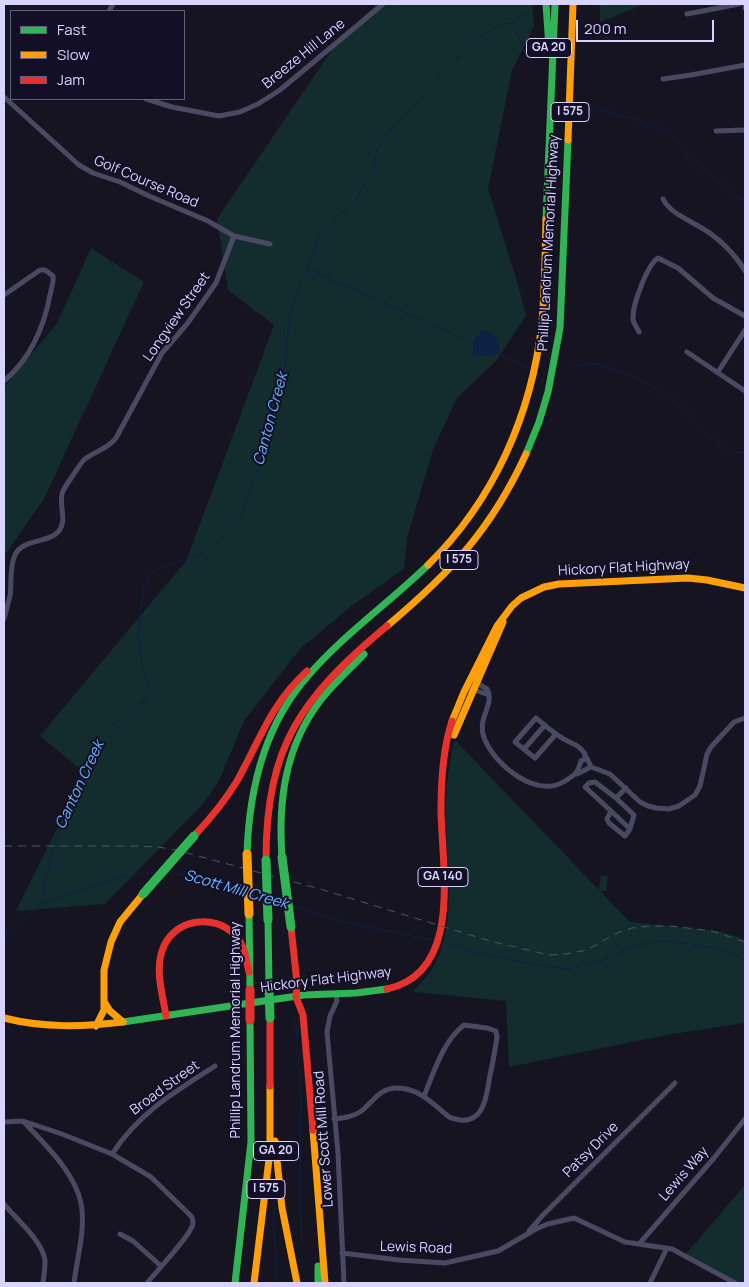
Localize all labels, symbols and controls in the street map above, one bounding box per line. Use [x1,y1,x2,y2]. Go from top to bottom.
legend [10,10,185,100]
scale bar [579,10,716,42]
street label: Breeze Hill Lane [259,16,349,92]
text: 200 m [584,18,627,39]
text: Fast [57,19,86,40]
road number: GA 20 [526,38,572,58]
text: Slow [57,44,90,65]
text: Jam [57,69,85,90]
road number: I 575 [551,102,589,121]
street label: Phillip Landrum Memorial Highway [535,134,563,352]
street label: Golf Course Road [91,152,201,212]
street label: Longview Street [140,269,214,365]
water label: Canton Creek [250,371,292,467]
road number: I 575 [440,550,478,570]
street label: Hickory Flat Highway [558,556,690,580]
water label: Canton Creek [52,738,108,832]
water label: Scott Mill Creek [182,867,290,913]
road number: GA 140 [418,868,468,886]
street label: Phillip Landrum Memorial Highway [228,922,244,1138]
street label: Hickory Flat Highway [260,964,392,996]
street label: Broad Street [127,1057,203,1119]
street label: Lower Scott Mill Road [311,1070,337,1208]
street label: Patsy Drive [560,1119,622,1181]
road number: GA 20 [254,1142,298,1160]
street label: Lewis Way [656,1143,712,1205]
road number: I 575 [247,1180,285,1198]
street label: Lewis Road [380,1238,452,1258]

